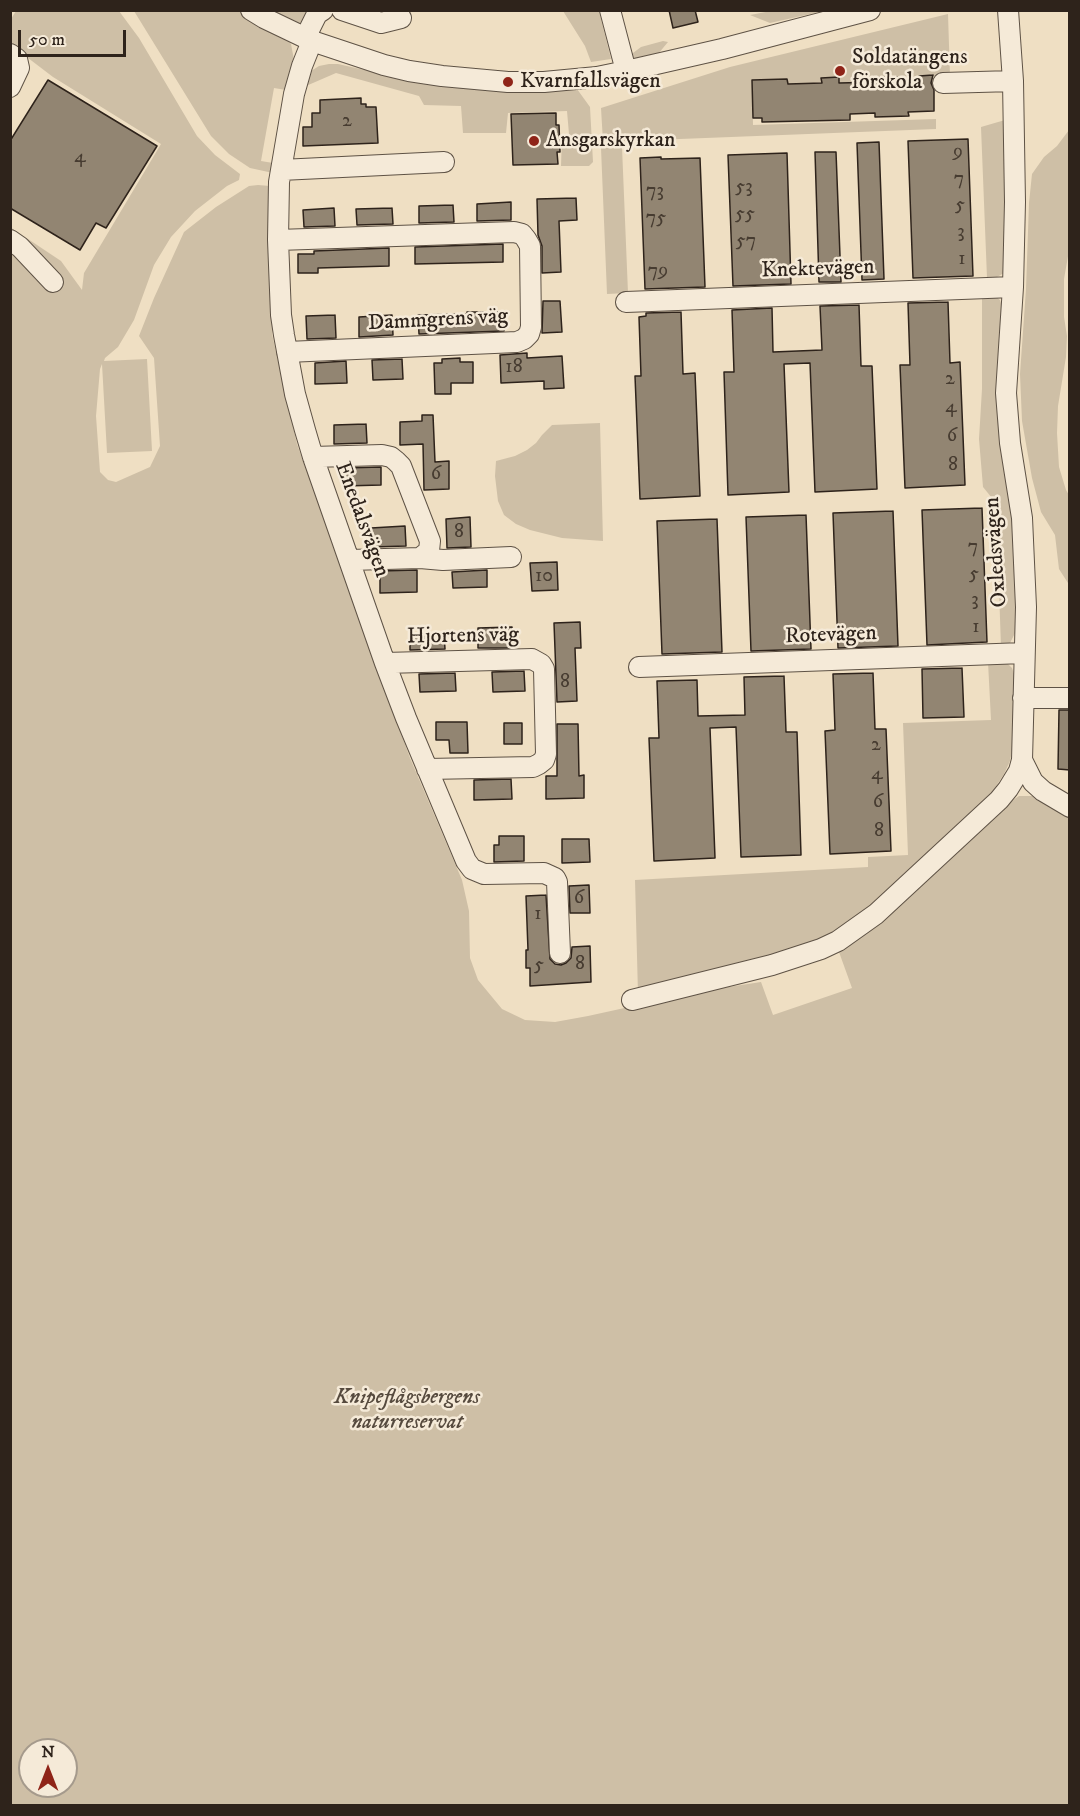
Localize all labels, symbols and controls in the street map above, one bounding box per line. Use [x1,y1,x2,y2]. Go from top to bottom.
scale bar [21,18,129,56]
text: 50 m [29,29,65,51]
place label: Soldatängens förskola [852,45,968,96]
marker: Soldatängens förskola [833,64,847,78]
place label: Kvarnfallsvägen [520,69,661,95]
marker: Kvarnfallsvägen [501,75,515,89]
house number: 2 [342,110,352,134]
place label: Ansgarskyrkan [546,128,676,154]
marker: Ansgarskyrkan [527,134,541,148]
house number: 9 [953,141,963,165]
house number: 4 [74,146,86,170]
house number: 7 [954,168,964,192]
house number: 53 [735,176,753,200]
house number: 73 [646,180,664,204]
house number: 5 [955,194,965,218]
house number: 55 [735,203,755,227]
house number: 75 [646,207,666,231]
house number: 3 [957,221,965,245]
house number: 57 [736,230,756,254]
house number: 1 [958,248,966,272]
street label: Knektevägen [761,255,875,285]
house number: 79 [648,260,668,284]
street label: Dammgrens väg [367,304,509,338]
house number: 18 [505,356,523,380]
house number: 2 [945,368,955,392]
house number: 4 [945,396,957,420]
house number: 6 [947,425,957,449]
house number: 8 [948,454,958,478]
street label: Enedalsvägen [328,459,394,581]
house number: 6 [431,463,441,487]
street label: Oxledsvägen [980,496,1014,608]
house number: 8 [454,521,464,545]
house number: 7 [968,536,978,560]
house number: 5 [969,563,979,587]
house number: 10 [535,565,553,589]
house number: 3 [971,589,979,613]
house number: 1 [972,616,980,640]
street label: Rotevägen [785,621,877,651]
street label: Hjortens väg [407,623,519,651]
house number: 8 [560,671,570,695]
house number: 2 [871,734,881,758]
house number: 4 [871,763,883,787]
house number: 6 [873,791,883,815]
house number: 8 [874,820,884,844]
house number: 6 [574,887,584,911]
house number: 1 [534,903,542,927]
house number: 8 [575,953,585,977]
house number: 5 [534,954,544,978]
park label: Knipeflågsbergens naturreservat [334,1385,480,1436]
north arrow [18,1738,78,1798]
text: N [41,1742,55,1762]

